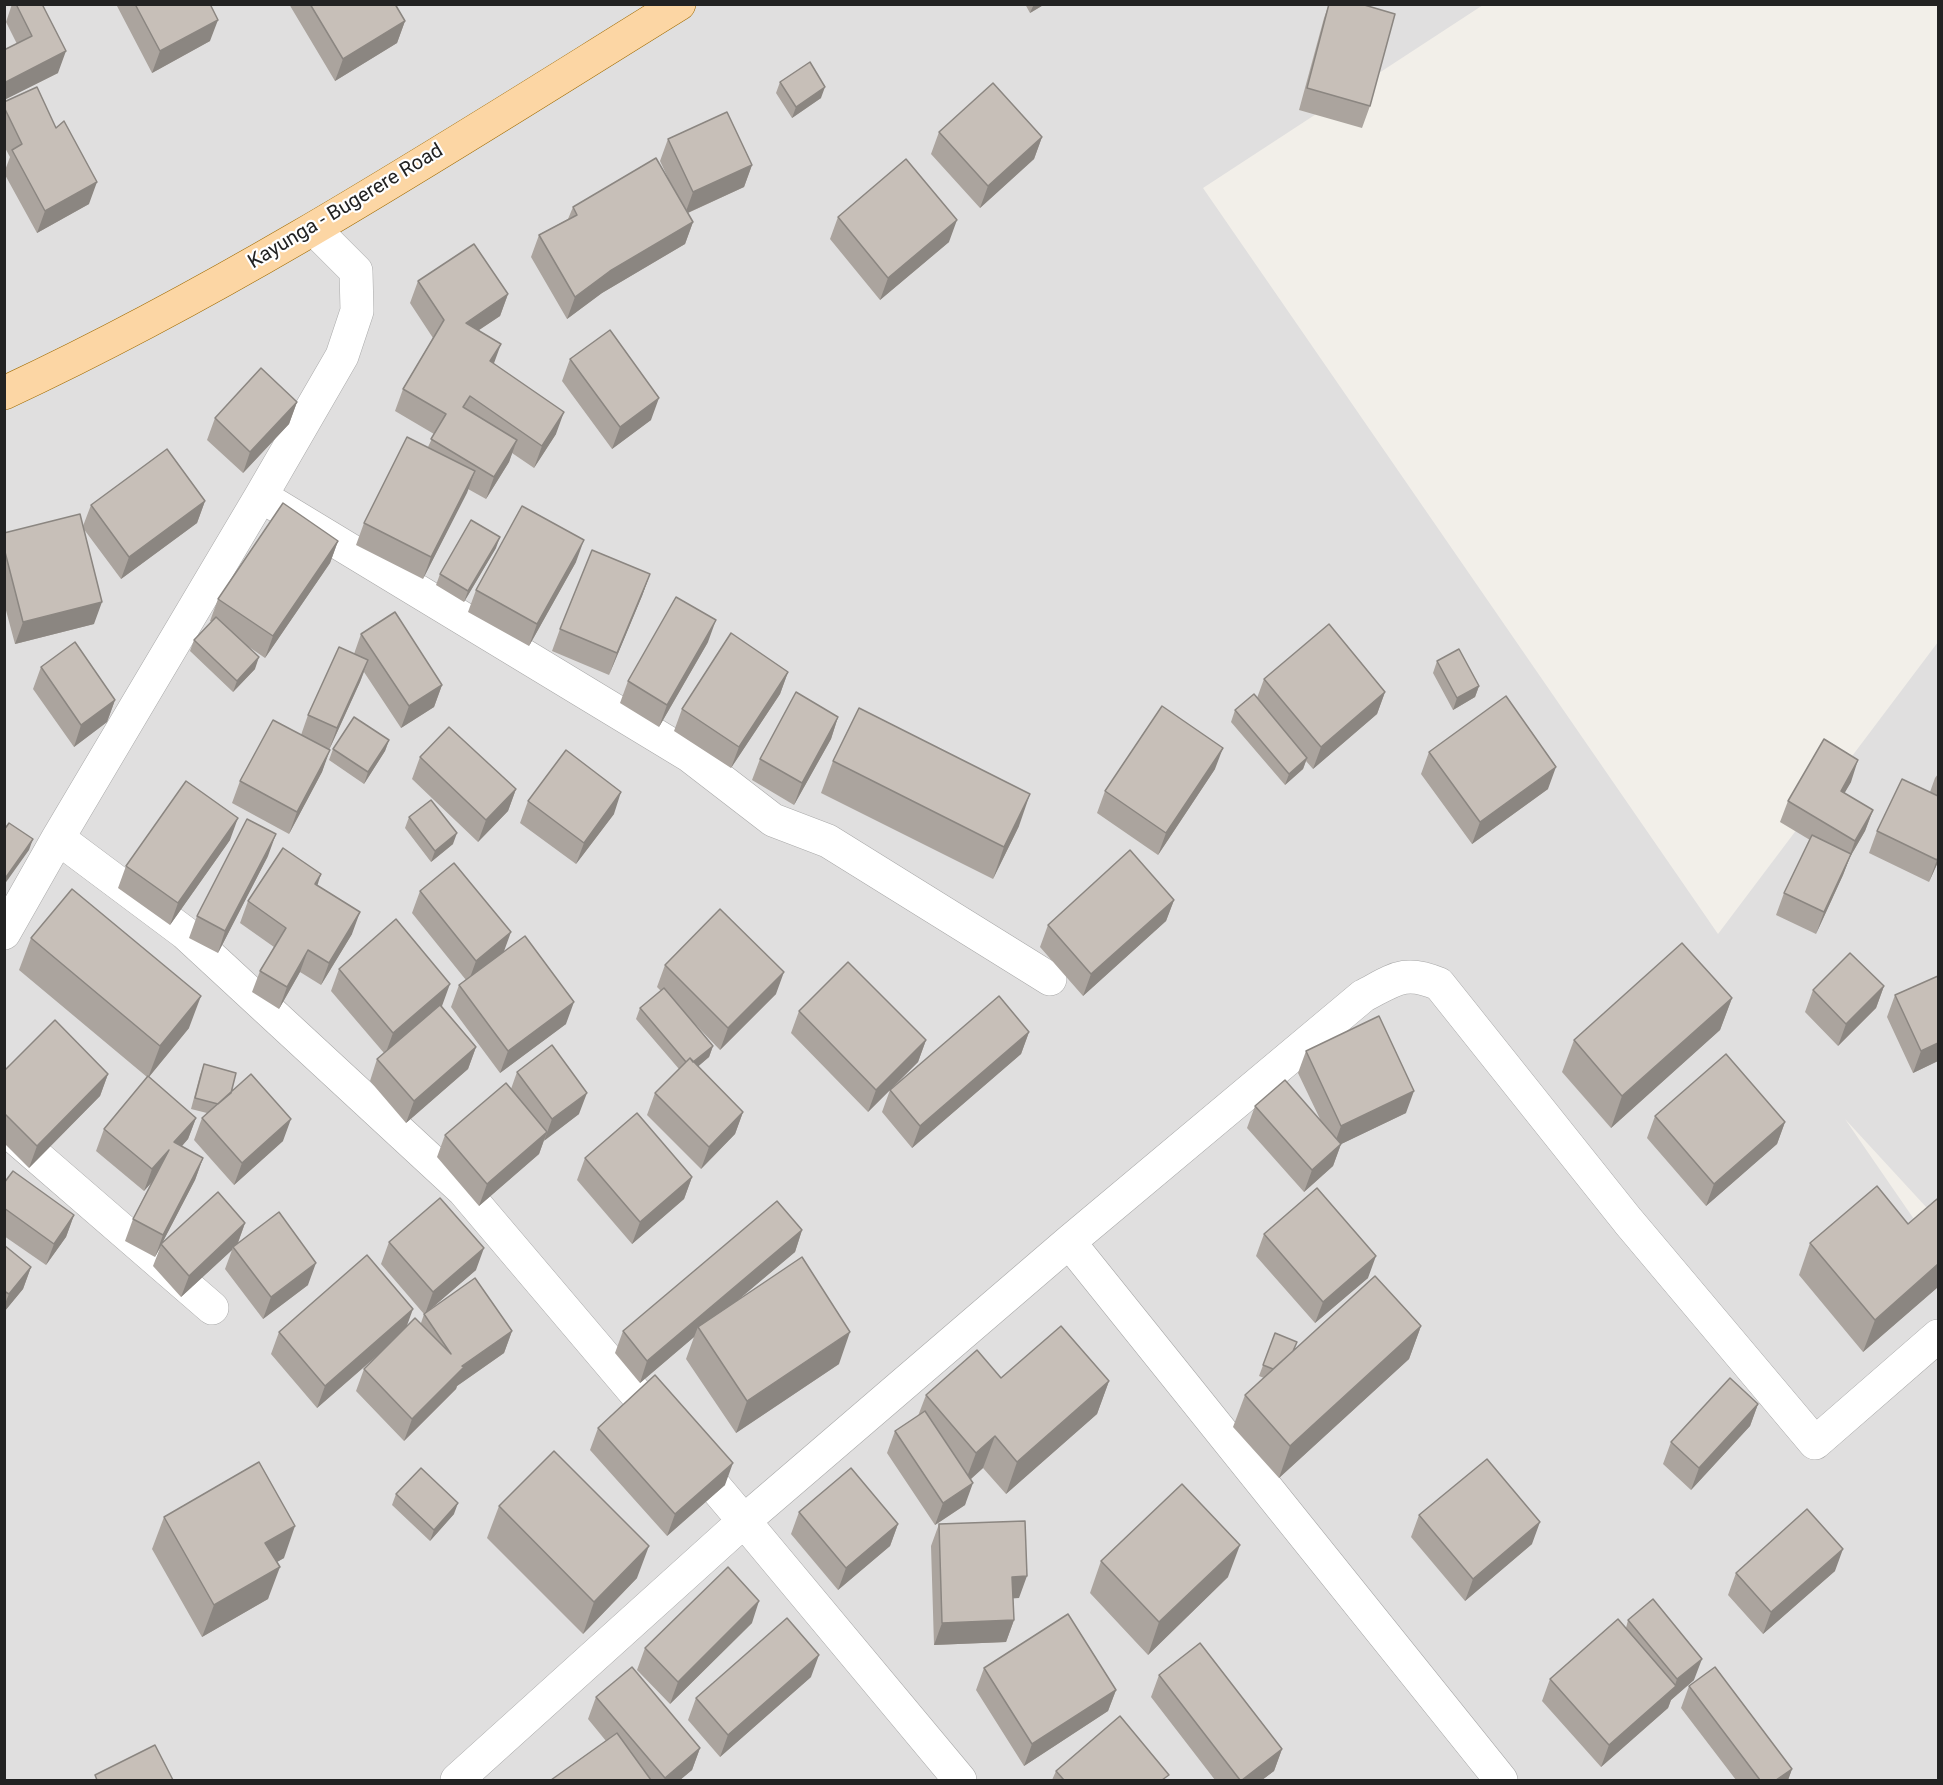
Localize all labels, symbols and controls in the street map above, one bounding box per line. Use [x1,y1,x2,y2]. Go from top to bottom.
street label: Kayunga - Bugerere Road [244,139,448,275]

